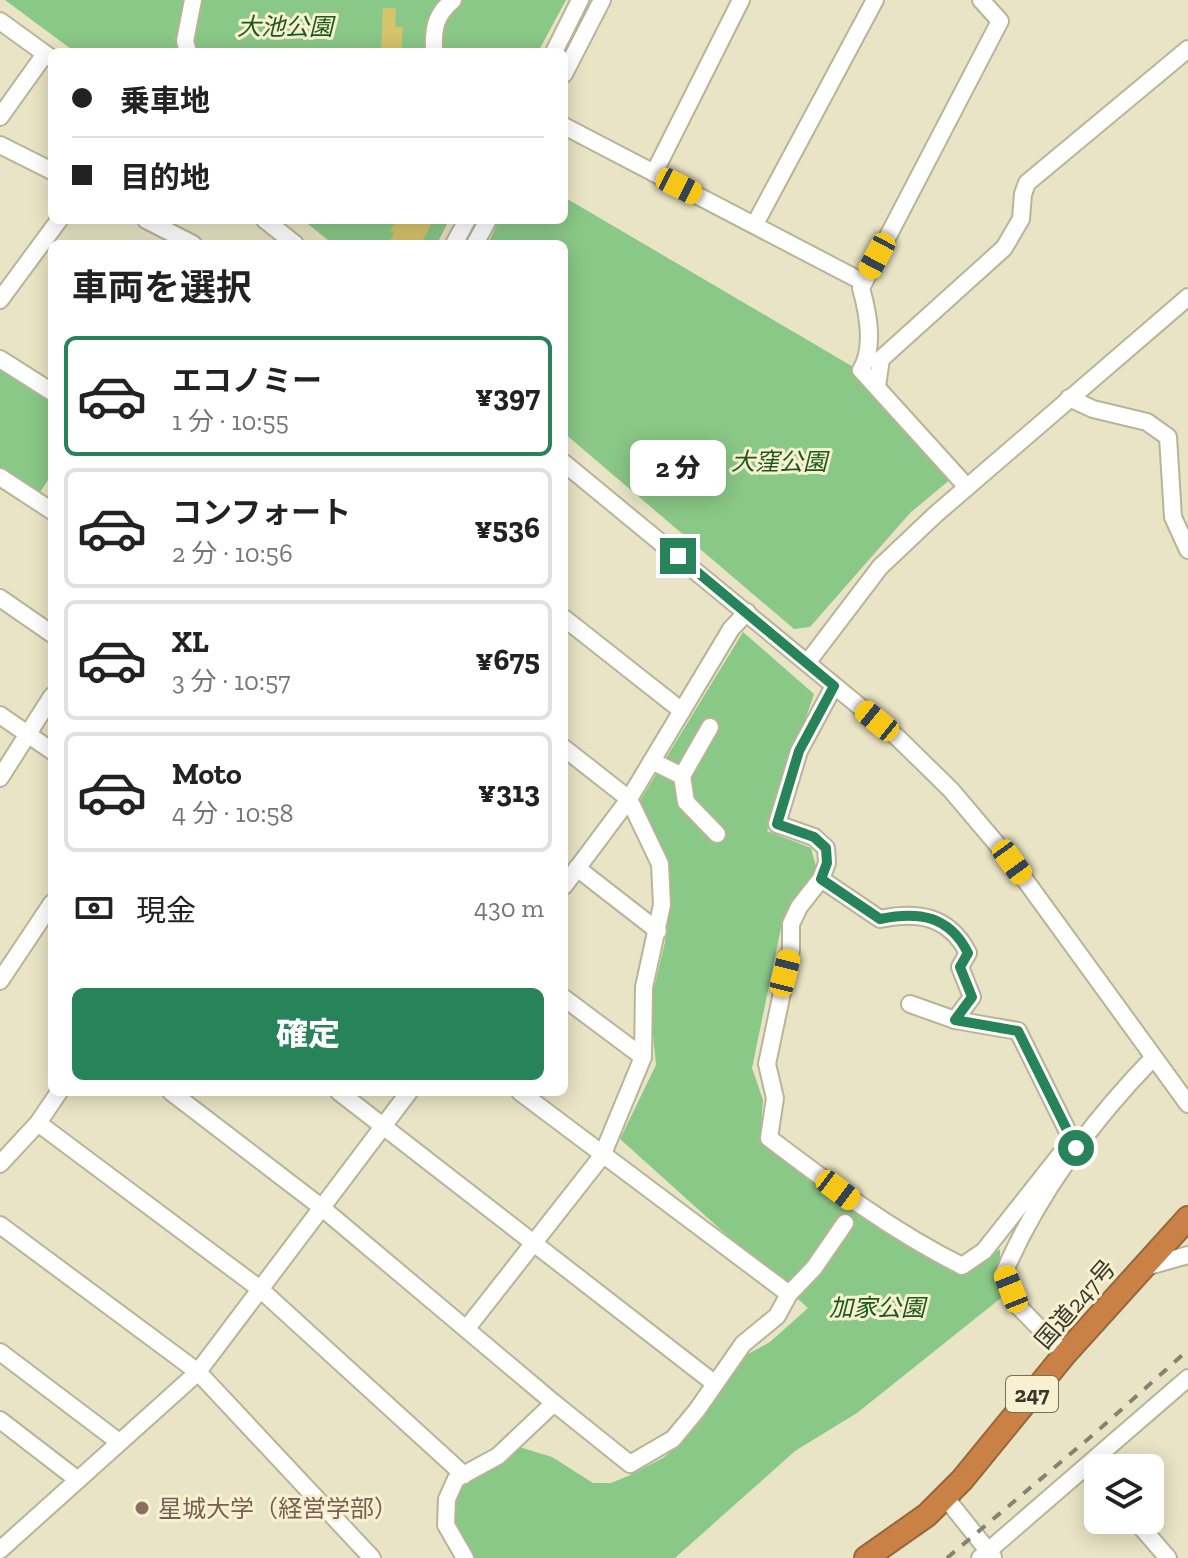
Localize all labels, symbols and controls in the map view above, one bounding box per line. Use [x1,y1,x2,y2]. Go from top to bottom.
park label: 大池公園 [237,12,336,41]
text: 乗車地 [120,83,210,119]
text: 目的地 [120,160,210,196]
car [652,164,706,208]
car [855,229,899,283]
text: 車両を選択 [72,266,252,309]
icon: car [76,360,148,432]
text: エコノミー [172,363,322,399]
text: ¥397 [475,378,540,414]
text: 1 分 · 10:55 [172,405,289,437]
callout: 2 分 [630,440,726,496]
park label: 大窪公園 [731,447,830,476]
text: 2 分 [656,452,700,484]
icon: car [76,492,148,564]
text: コンフォート [172,495,351,531]
text: ¥536 [474,510,540,546]
text: 2 分 · 10:56 [172,537,293,569]
route end [660,538,696,574]
icon: car [76,624,148,696]
text: XL [172,624,209,660]
text: ¥675 [476,642,540,678]
text: 3 分 · 10:57 [172,665,290,697]
car [851,697,903,745]
icon: car [76,756,148,828]
text: Moto [172,756,242,792]
text: ¥313 [478,774,540,810]
text: 4 分 · 10:58 [172,797,294,829]
car [988,836,1036,888]
icon: cash [72,886,116,930]
text: 430 m [474,892,544,924]
text: 現金 [136,893,196,929]
car [768,947,802,999]
button: 確定 [72,988,544,1080]
route start [1058,1130,1094,1166]
car [812,1166,864,1214]
street label: 国道247号 [1029,1254,1121,1354]
car [991,1262,1031,1316]
park label: 加家公園 [829,1293,928,1322]
road number: 247 [1006,1376,1058,1412]
map controls [1084,1454,1164,1534]
button: layers [1084,1454,1164,1534]
place label: 星城大学（経営学部） [158,1494,398,1523]
marker: 星城大学（経営学部） [133,1499,151,1517]

